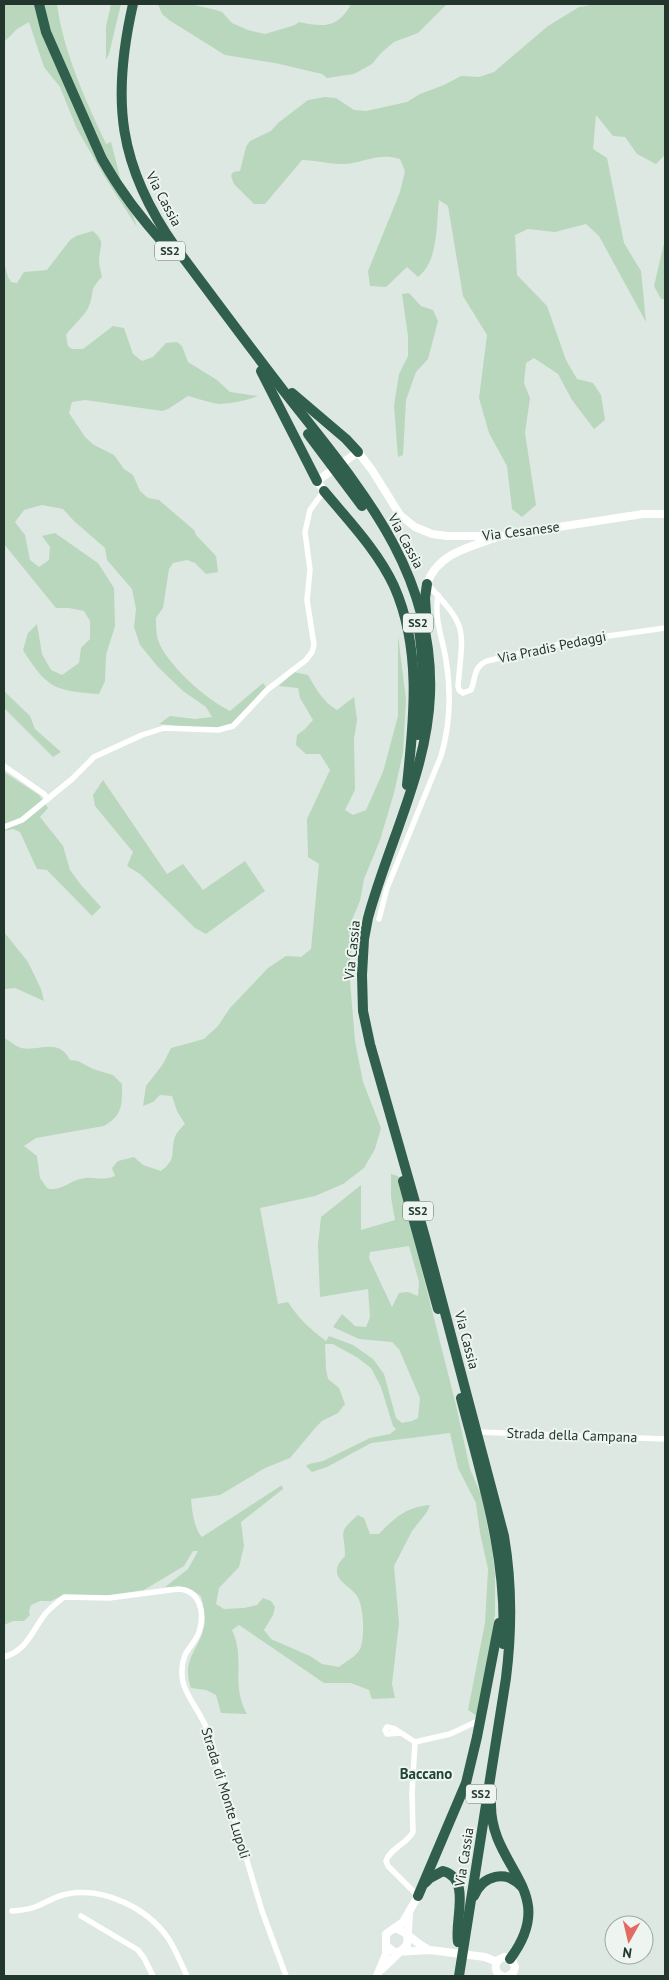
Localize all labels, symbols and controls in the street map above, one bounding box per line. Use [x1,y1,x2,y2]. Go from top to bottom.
street label: Via Cassia [142,168,186,230]
road number: SS2 [155,242,185,260]
street label: Via Cassia [384,510,428,572]
street label: Via Cesanese [480,517,561,545]
road number: SS2 [403,614,433,632]
street label: Via Pradis Pedaggi [495,627,608,667]
street label: Via Cassia [340,919,364,982]
road number: SS2 [403,1202,433,1220]
street label: Via Cassia [450,1308,483,1371]
street label: Strada della Campana [506,1424,638,1446]
street label: Strada di Monte Lupoli [197,1725,255,1861]
district label: Baccano [400,1764,452,1783]
road number: SS2 [466,1785,496,1804]
street label: Via Cassia [450,1826,478,1889]
north arrow [604,1915,654,1965]
text: N [621,1943,633,1962]

